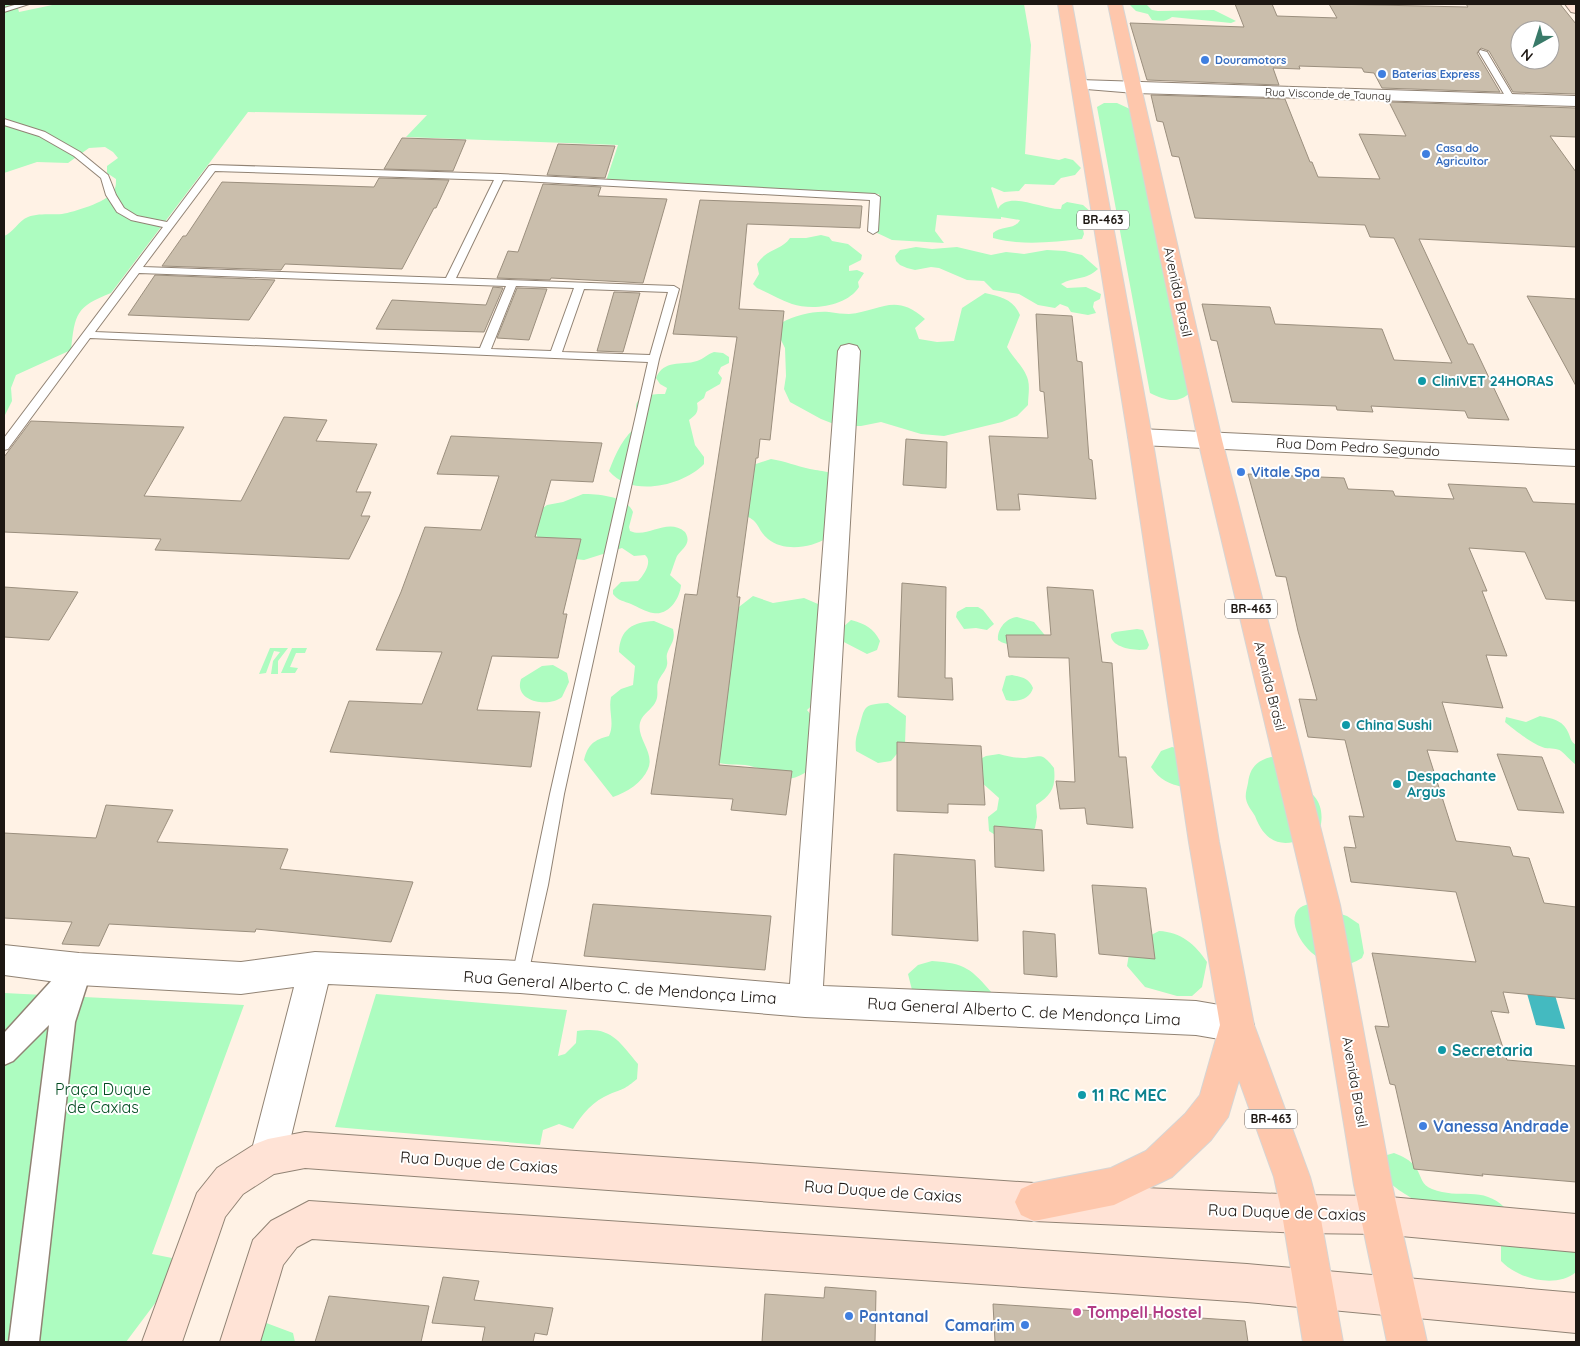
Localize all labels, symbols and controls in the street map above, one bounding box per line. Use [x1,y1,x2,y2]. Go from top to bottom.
north arrow [1510,20,1560,70]
text: N [1517,45,1536,65]
place label: Douramotors [1215,53,1286,67]
marker: Douramotors [1199,54,1211,66]
place label: Baterias Express [1392,67,1480,81]
marker: Baterias Express [1376,68,1388,80]
street label: Rua Visconde de Taunay [1265,85,1391,103]
place label: Casa do Agricultor [1436,141,1489,168]
marker: Casa do Agricultor [1420,148,1432,160]
road number: BR-463 [1077,210,1129,230]
street label: Avenida Brasil [1160,245,1196,339]
place label: CliniVET 24HORAS [1432,372,1554,390]
marker: CliniVET 24HORAS [1416,375,1428,387]
street label: Rua Dom Pedro Segundo [1276,434,1440,460]
place label: Vitale Spa [1251,463,1320,481]
marker: Vitale Spa [1235,466,1247,478]
road number: BR-463 [1225,600,1277,618]
street label: Avenida Brasil [1250,639,1290,733]
place label: China Sushi [1356,716,1432,734]
marker: China Sushi [1340,719,1352,731]
place label: Despachante Argus [1407,767,1496,801]
marker: Despachante Argus [1391,778,1403,790]
street label: Rua General Alberto C. de Mendonça Lima [463,966,777,1008]
street label: Rua General Alberto C. de Mendonça Lima [867,993,1181,1029]
street label: Avenida Brasil [1338,1035,1372,1129]
place label: Secretaria [1452,1040,1533,1060]
marker: Secretaria [1436,1044,1448,1056]
park label: Praça Duque de Caxias [55,1079,151,1117]
place label: 11 RC MEC [1092,1085,1167,1105]
marker: 11 RC MEC [1076,1089,1088,1101]
road number: BR-463 [1245,1110,1297,1128]
place label: Vanessa Andrade [1433,1116,1569,1136]
marker: Vanessa Andrade [1417,1120,1429,1132]
street label: Rua Duque de Caxias [399,1147,559,1177]
street label: Rua Duque de Caxias [803,1176,963,1206]
street label: Rua Duque de Caxias [1208,1199,1366,1225]
place label: Tompell Hostel [1087,1302,1202,1322]
place label: Pantanal [859,1306,929,1326]
marker: Tompell Hostel [1071,1306,1083,1318]
marker: Pantanal [843,1310,855,1322]
place label: Camarim [945,1315,1015,1335]
marker: Camarim [1019,1319,1031,1331]

